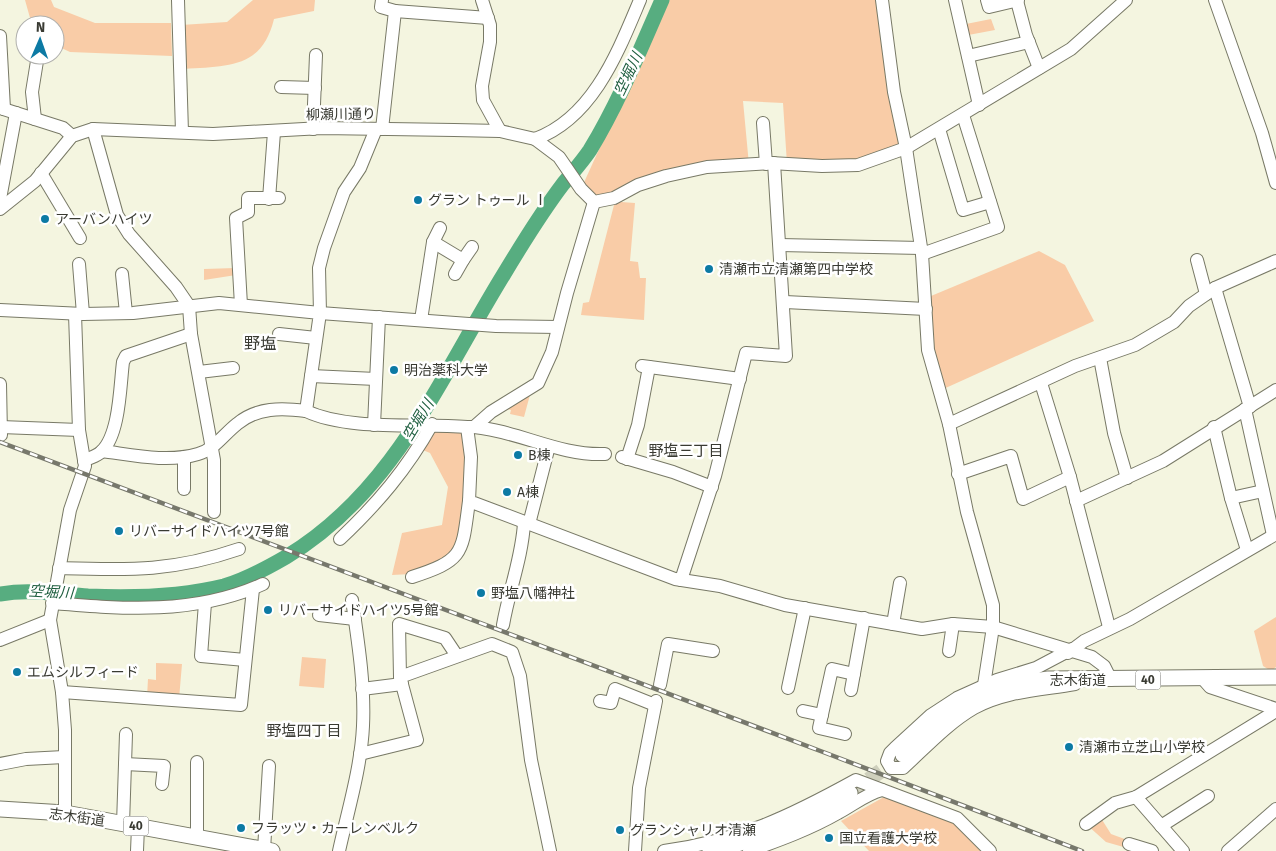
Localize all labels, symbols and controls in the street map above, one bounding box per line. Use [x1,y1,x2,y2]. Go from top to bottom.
north arrow [15,15,65,65]
text: N [35,19,45,36]
water label: 空堀川 [610,48,647,98]
street label: 柳瀬川通り [306,105,376,124]
place label: グラン トゥール Ⅰ [428,192,547,209]
marker: グラン トゥール Ⅰ [412,194,424,206]
place label: アーバンハイツ [55,211,152,228]
marker: アーバンハイツ [39,213,51,225]
place label: 清瀬市立清瀬第四中学校 [719,261,873,278]
marker: 清瀬市立清瀬第四中学校 [703,263,715,275]
district label: 野塩 [244,334,276,353]
place label: 明治薬科大学 [404,362,488,379]
marker: 明治薬科大学 [388,364,400,376]
water label: 空堀川 [399,394,438,444]
district label: 野塩三丁目 [648,442,724,460]
place label: B棟 [528,447,551,464]
marker: B棟 [512,449,524,461]
place label: A棟 [517,484,539,501]
marker: A棟 [501,486,513,498]
place label: リバーサイドハイツ7号館 [129,523,289,540]
marker: リバーサイドハイツ7号館 [113,525,125,537]
water label: 空堀川 [28,582,76,602]
place label: 野塩八幡神社 [491,585,575,602]
marker: 野塩八幡神社 [475,587,487,599]
place label: リバーサイドハイツ5号館 [278,602,438,619]
marker: リバーサイドハイツ5号館 [262,604,274,616]
place label: エムシルフィード [27,664,139,681]
marker: エムシルフィード [11,666,23,678]
road number: 40 [1136,670,1160,690]
street label: 志木街道 [1050,672,1106,689]
district label: 野塩四丁目 [266,722,342,740]
place label: 清瀬市立芝山小学校 [1079,739,1205,756]
marker: 清瀬市立芝山小学校 [1063,741,1075,753]
street label: 志木街道 [48,805,106,830]
road number: 40 [124,816,148,836]
place label: フラッツ・カーレンベルク [251,820,419,837]
marker: フラッツ・カーレンベルク [235,822,247,834]
place label: グランシャリオ清瀬 [630,822,756,839]
marker: グランシャリオ清瀬 [614,824,626,836]
place label: 国立看護大学校 [839,830,937,847]
marker: 国立看護大学校 [823,832,835,844]

